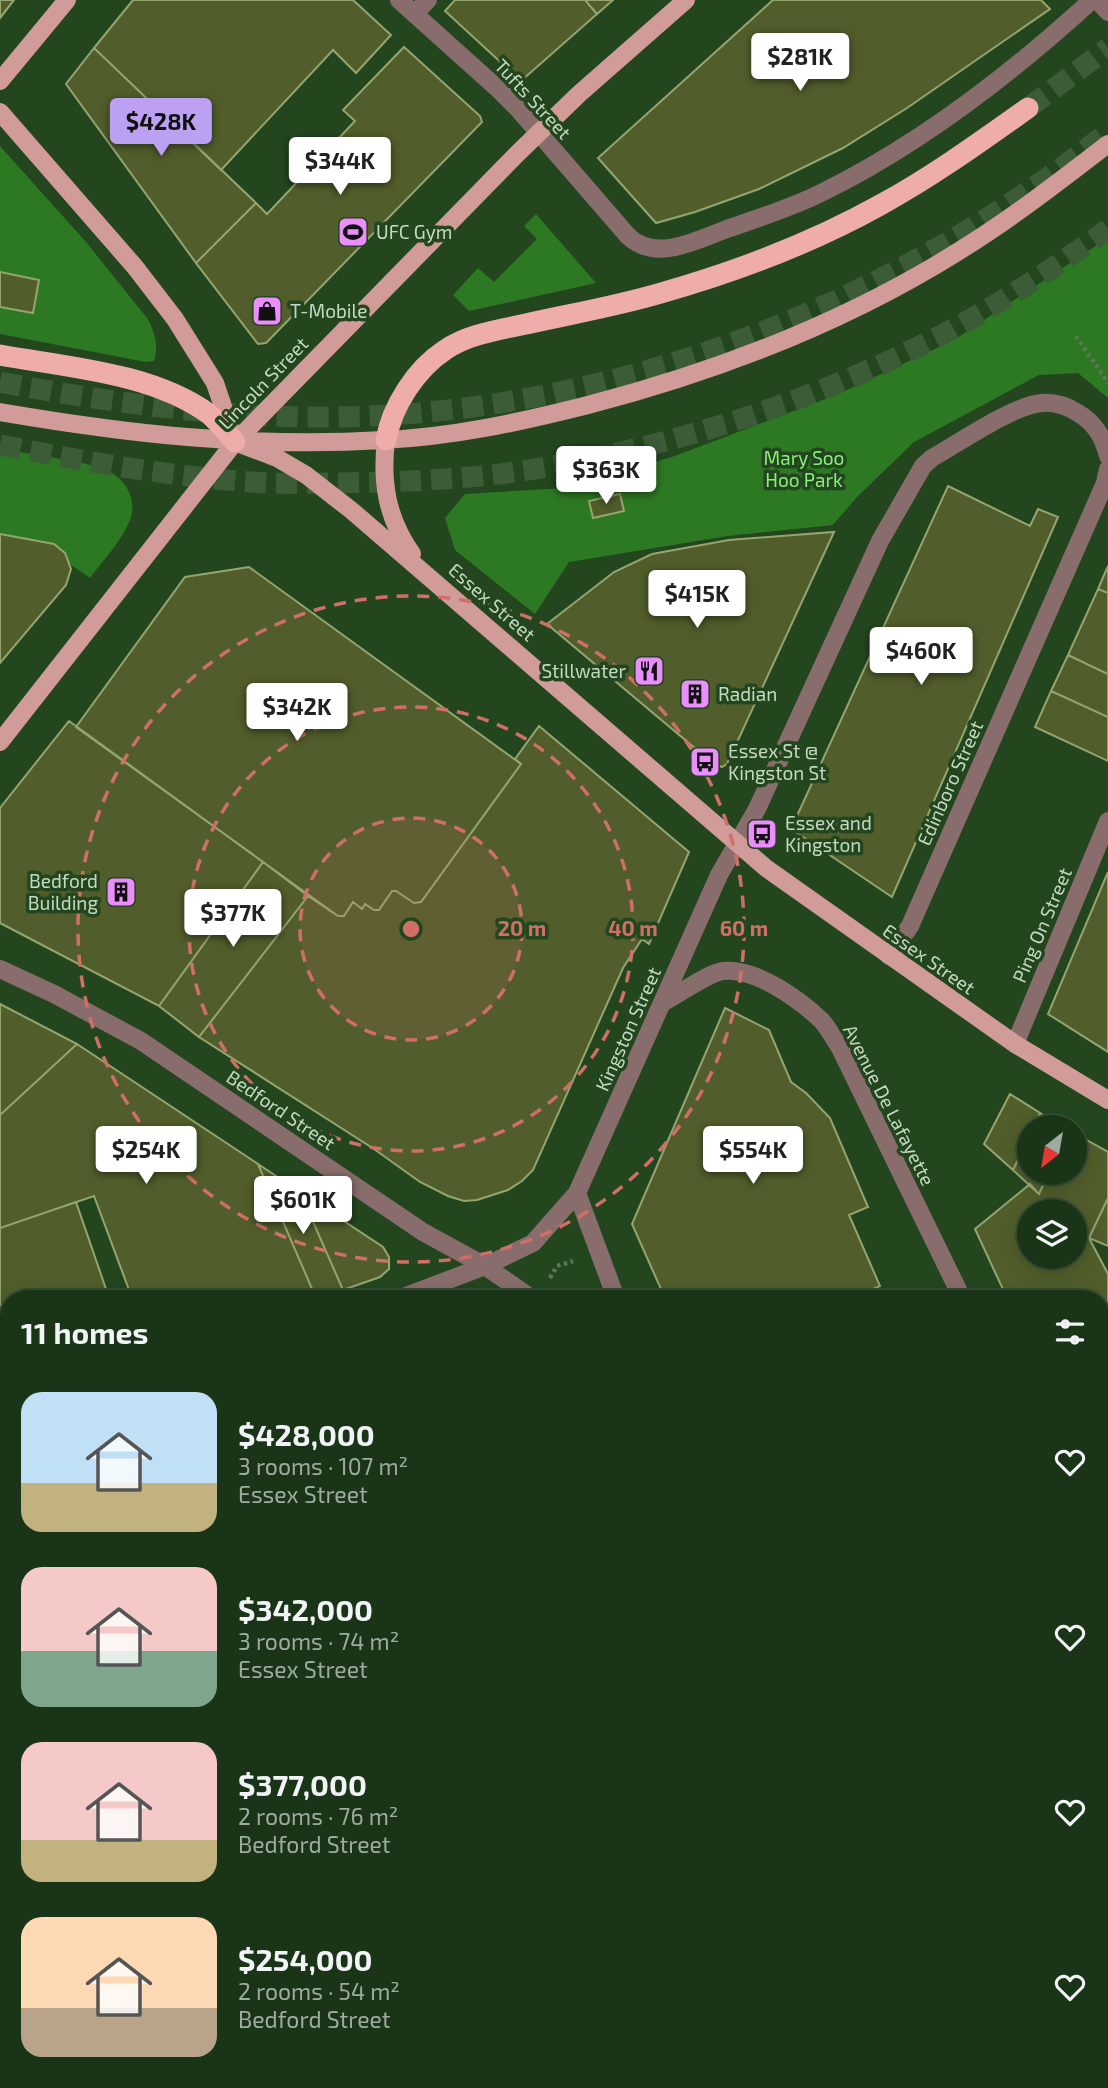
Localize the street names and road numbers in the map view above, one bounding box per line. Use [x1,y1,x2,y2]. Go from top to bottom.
street label: Tufts Street [490,54,576,144]
street label: Lincoln Street [213,332,312,434]
street label: Essex Street [444,558,540,645]
street label: Edinboro Street [912,717,987,849]
street label: Ping On Street [1007,864,1076,986]
street label: Essex Street [879,918,980,999]
street label: Kingston Street [590,963,665,1094]
street label: Avenue De Lafayette [839,1020,940,1189]
street label: Bedford Street [223,1065,340,1154]

